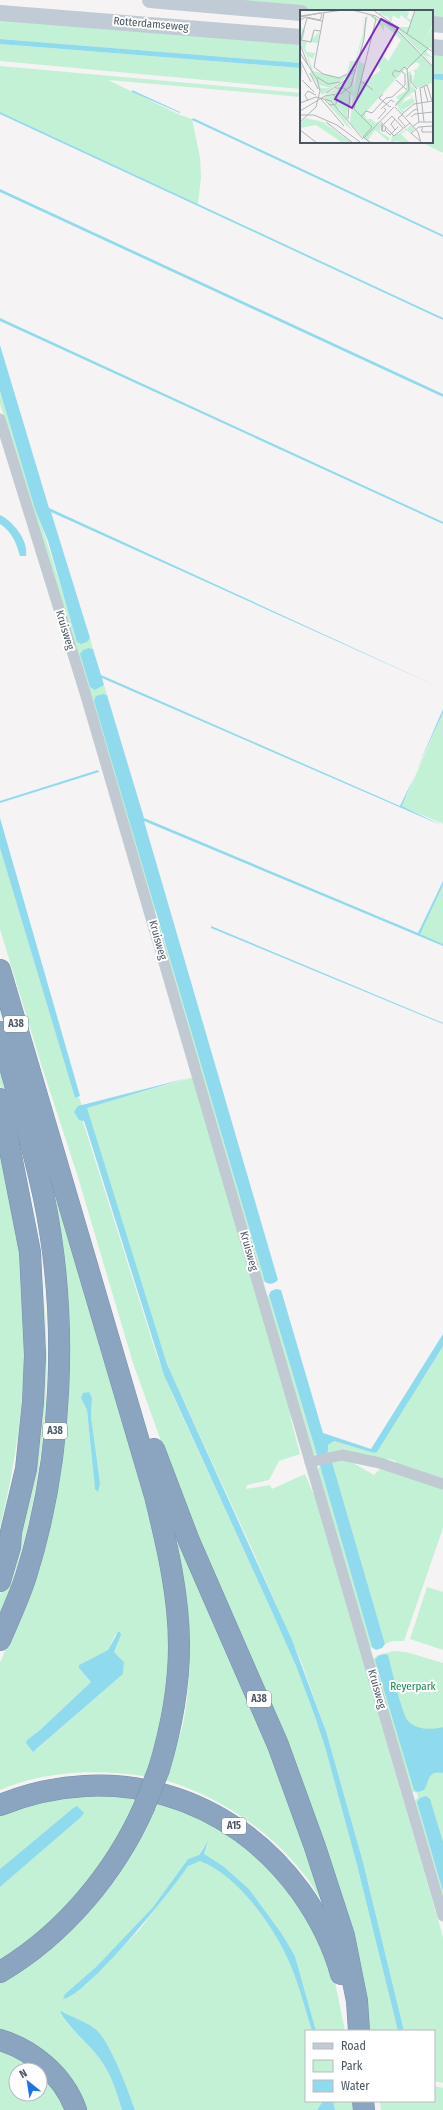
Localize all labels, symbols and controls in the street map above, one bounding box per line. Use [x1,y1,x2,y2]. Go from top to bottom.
inset map [300,10,433,143]
street label: Rotterdamseweg [113,14,190,34]
street label: Kruisweg [53,609,77,652]
street label: Kruisweg [146,919,170,962]
road number: A38 [4,1016,28,1032]
street label: Kruisweg [237,1230,261,1273]
road number: A38 [43,1423,67,1439]
street label: Kruisweg [365,1668,389,1711]
park label: Reyerpark [390,1680,437,1693]
road number: A38 [247,1691,271,1707]
road number: A15 [222,1818,246,1834]
legend [305,2030,435,2102]
text: Road [341,2039,366,2053]
text: Park [341,2059,363,2073]
north arrow [8,2062,48,2102]
text: N [17,2066,29,2081]
text: Water [341,2079,370,2093]

